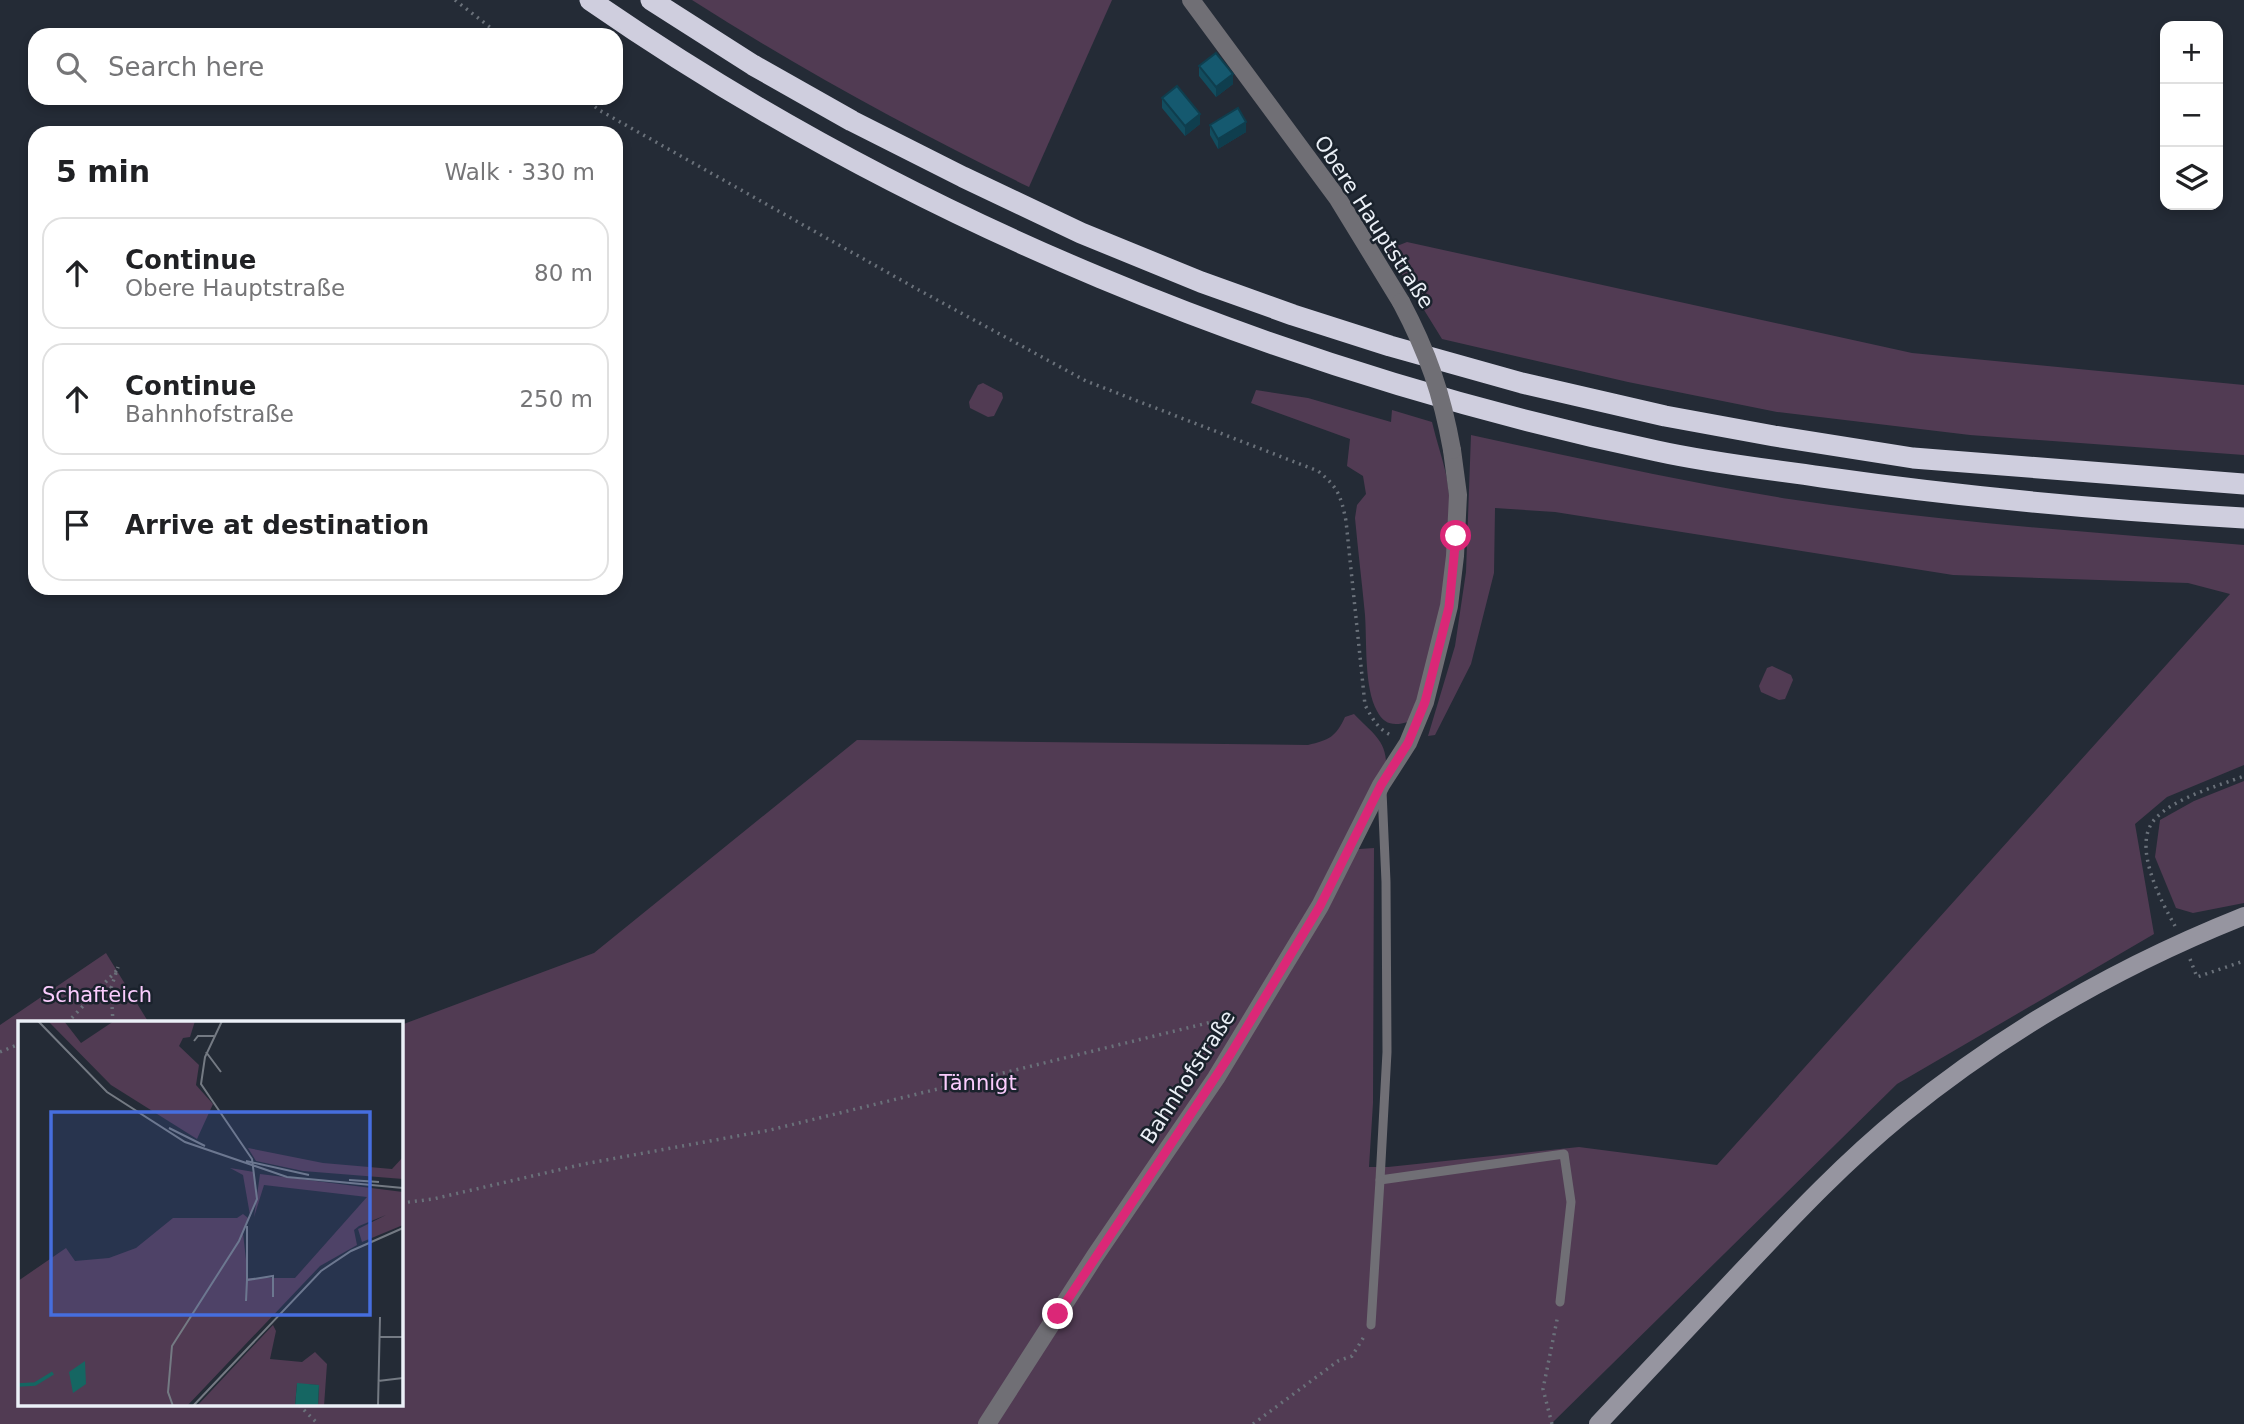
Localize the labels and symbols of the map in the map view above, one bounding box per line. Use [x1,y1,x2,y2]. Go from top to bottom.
street label: Obere Hauptstraße [1309,131,1439,313]
route start [1440,520,1471,551]
park label: Schafteich [42,983,152,1007]
street label: Bahnhofstraße [1136,1006,1240,1148]
inset map [18,1021,402,1406]
park label: Tännigt [938,1071,1017,1095]
route end [1042,1298,1073,1329]

